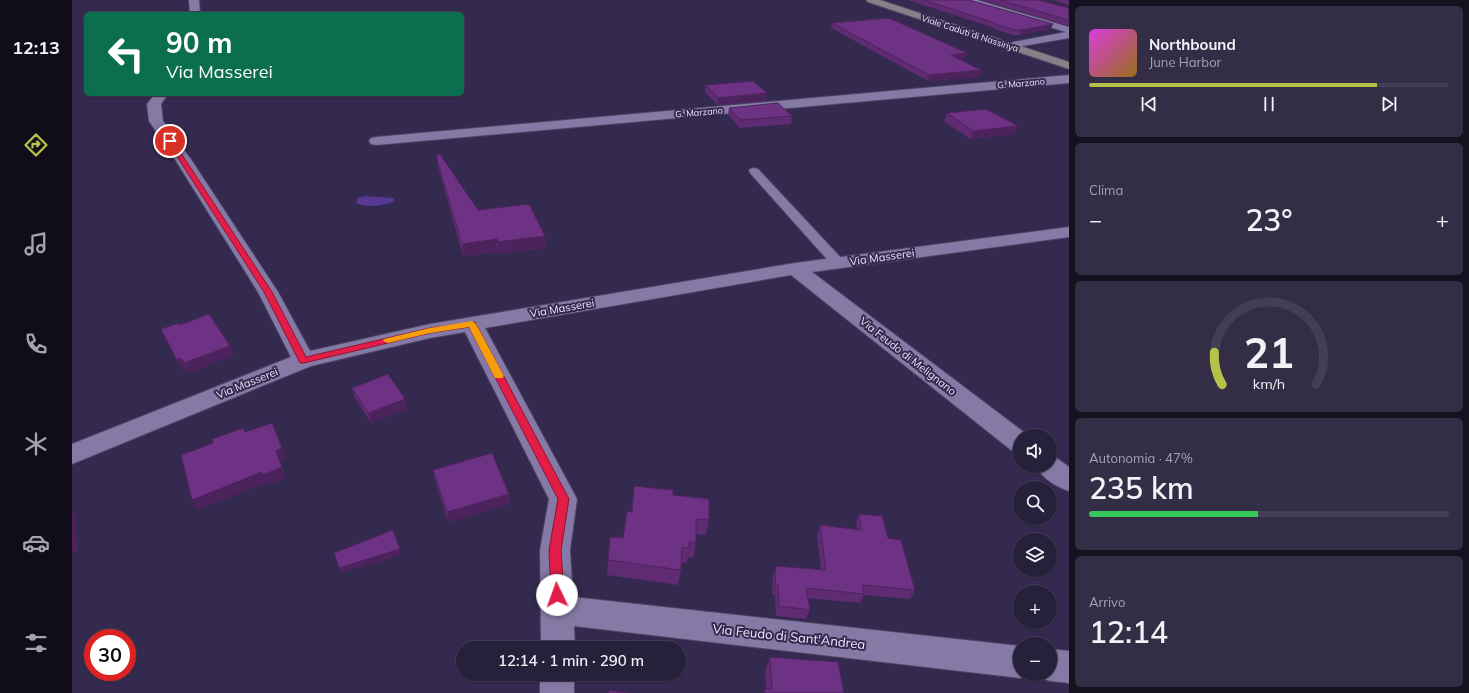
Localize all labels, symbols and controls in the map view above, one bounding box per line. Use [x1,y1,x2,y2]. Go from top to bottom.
street label: Viale Caduti di Nassiriya [920,12,1020,55]
text: 90 m [166,25,232,60]
icon: left [100,28,152,80]
text: Northbound [1149,35,1236,54]
text: 12:13 [12,36,60,59]
text: June Harbor [1149,54,1221,70]
text: Via Masserei [166,60,273,83]
street label: G. Marzano [997,75,1045,91]
icon: previous [1138,93,1160,115]
icon: pause [1258,93,1280,115]
icon: next [1378,93,1400,115]
street label: G. Marzano [675,104,723,120]
pin [153,124,187,158]
icon: arrive [159,130,181,152]
icon: directions [22,131,50,159]
text: Clima [1089,182,1123,198]
text: 23° [1245,201,1293,239]
text: − [1089,206,1102,234]
text: + [1436,206,1449,234]
icon: music [22,230,50,258]
street label: Via Masserei [849,246,915,268]
street label: Via Masserei [529,295,595,321]
street label: Via Feudo di Melignano [857,314,959,398]
text: 21 [1244,325,1294,377]
icon: phone [22,330,50,358]
street label: Via Masserei [214,364,280,402]
text: km/h [1253,374,1285,392]
map controls [1013,429,1057,681]
button: sound [1013,429,1057,473]
icon: climate [22,430,50,458]
text: Autonomia · 47% [1089,450,1193,466]
text: 235 km [1089,469,1194,507]
button: search [1013,481,1057,525]
icon: car [22,529,50,557]
button: layers [1013,533,1057,577]
position arrow [536,574,578,616]
button: + [1013,585,1057,629]
text: Arrivo [1089,594,1125,610]
text: 12:14 [1089,613,1168,651]
street label: Via Feudo di Sant'Andrea [712,620,866,652]
icon: filters [22,629,50,657]
speed limit sign: 30 [84,629,136,681]
button: − [1013,637,1057,681]
text: 12:14 · 1 min · 290 m [498,651,644,670]

